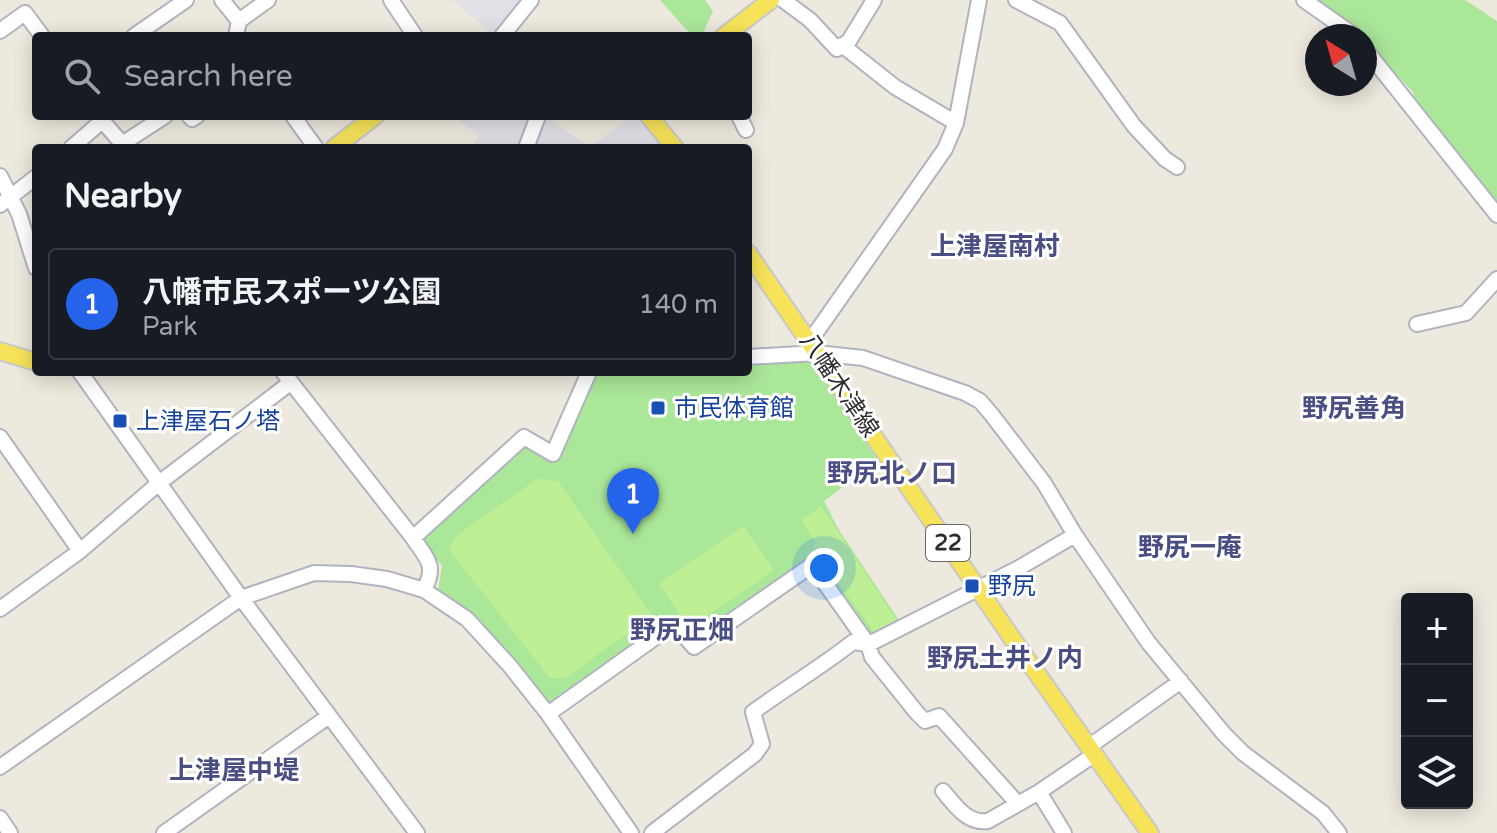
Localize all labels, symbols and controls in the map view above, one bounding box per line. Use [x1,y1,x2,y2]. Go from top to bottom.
north arrow [1305,24,1377,96]
search box [32,32,752,120]
icon: search [60,54,104,98]
text: Search here [124,58,293,95]
text: Nearby [64,176,182,217]
district label: 上津屋南村 [930,231,1060,262]
text: 八幡市民スポーツ公園 [142,274,441,311]
text: 1 [84,289,100,320]
text: 140 m [638,289,718,320]
text: Park [142,311,198,342]
street label: 八幡木津線 [793,327,885,443]
district label: 野尻善角 [1302,393,1406,424]
place label: 市民体育館 [674,394,794,423]
marker: 市民体育館 [649,399,667,417]
place label: 上津屋石ノ塔 [136,407,280,436]
marker: 上津屋石ノ塔 [111,412,129,430]
district label: 野尻北ノ口 [827,458,957,489]
pin: 1 [607,468,659,534]
road number: 22 [926,525,970,561]
district label: 野尻一庵 [1138,532,1242,563]
your location [804,548,844,588]
place label: 野尻 [988,572,1036,601]
marker: 野尻 [963,577,981,595]
map controls [1401,593,1473,809]
button: + [1401,593,1473,665]
district label: 野尻正畑 [630,615,734,646]
district label: 野尻土井ノ内 [927,643,1083,674]
button: − [1401,665,1473,737]
button: layers [1401,737,1473,809]
district label: 上津屋中堤 [169,755,299,786]

